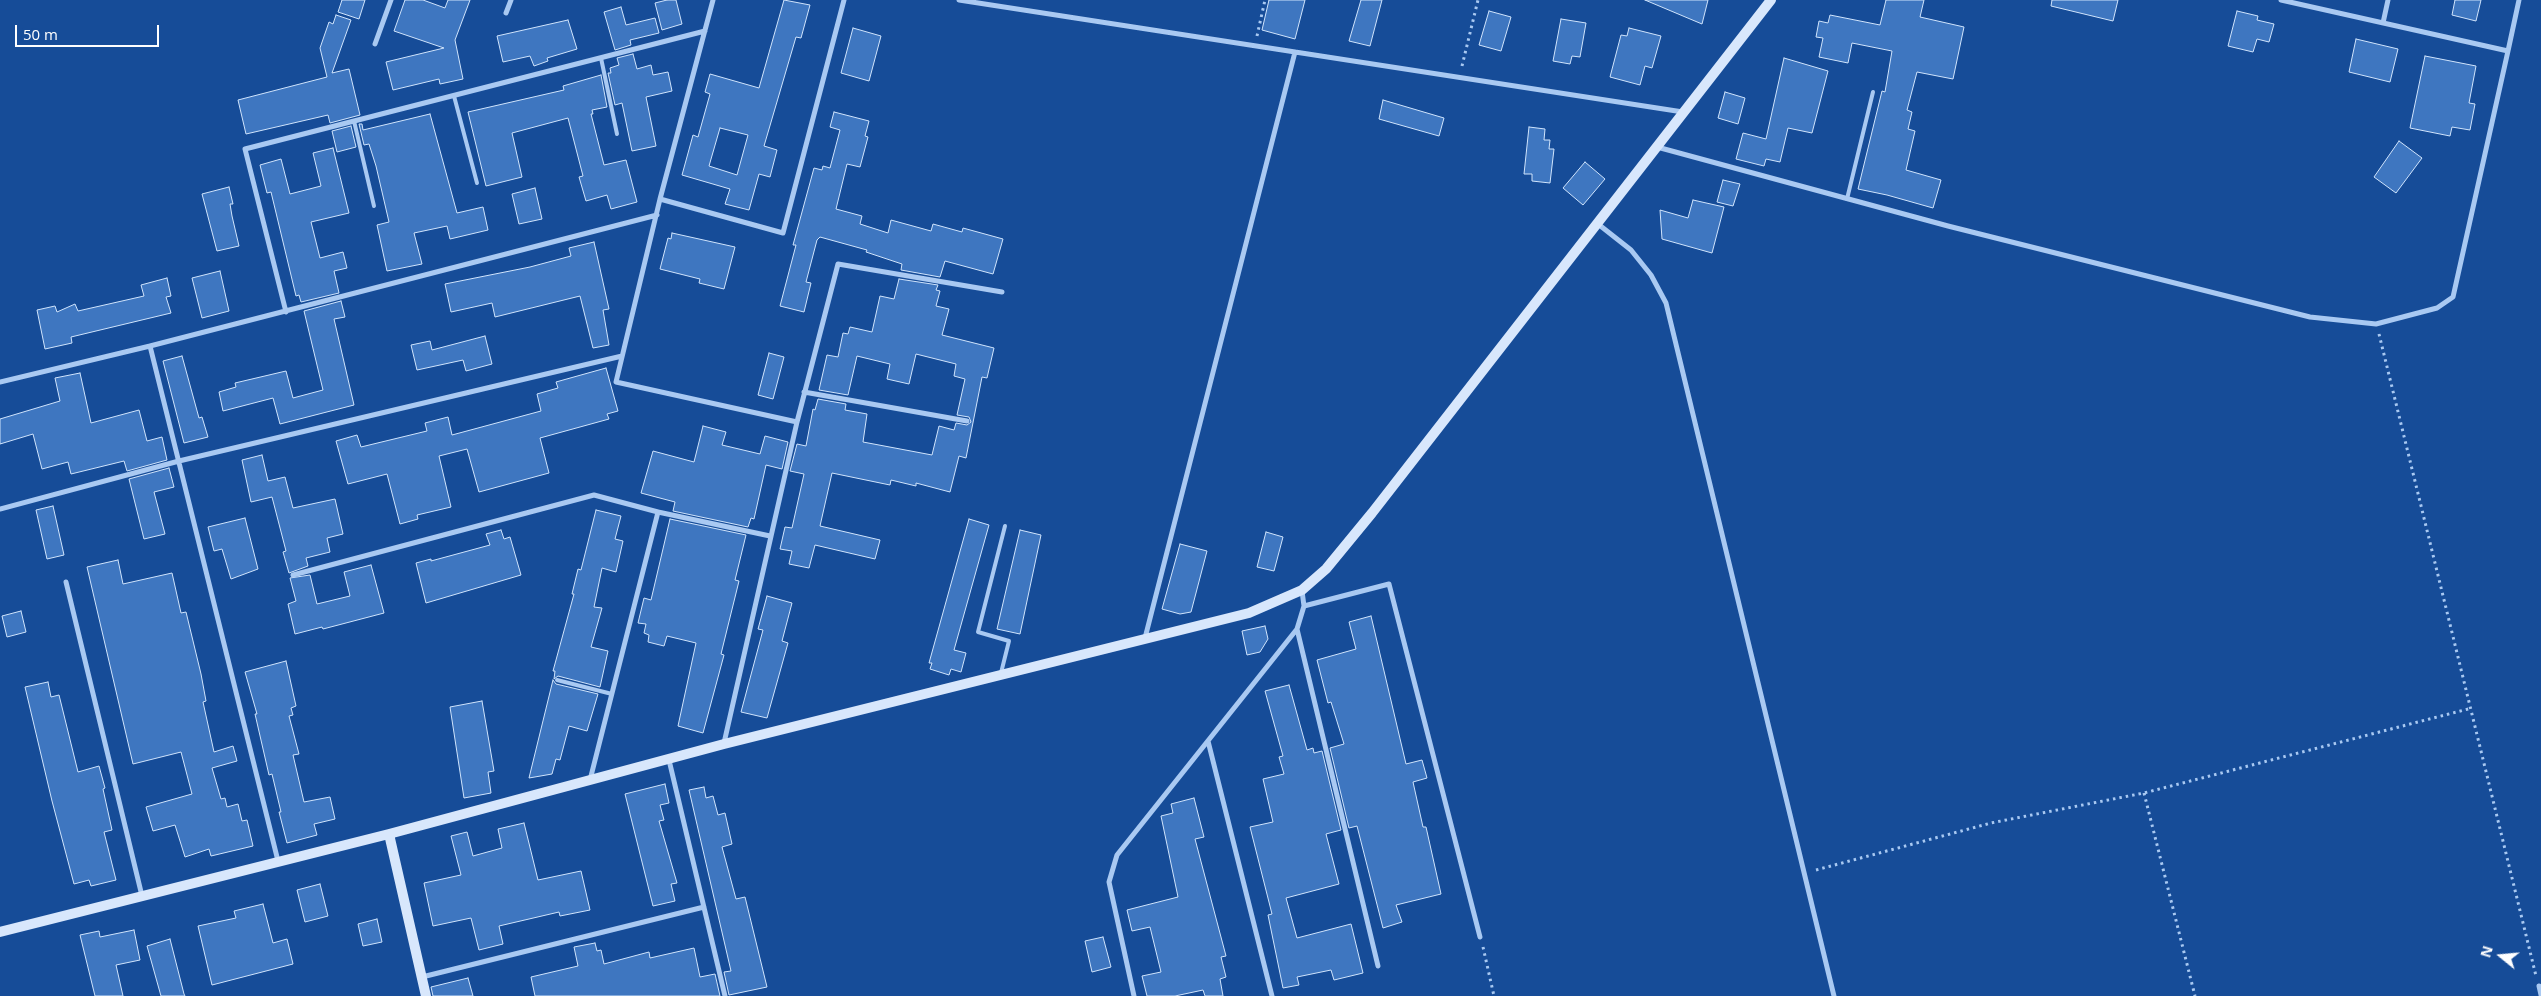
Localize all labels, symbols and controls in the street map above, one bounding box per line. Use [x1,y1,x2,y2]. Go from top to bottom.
scale bar [18,15,161,47]
text: 50 m [23,24,58,44]
north arrow [2476,931,2526,981]
text: N [2475,943,2497,960]

